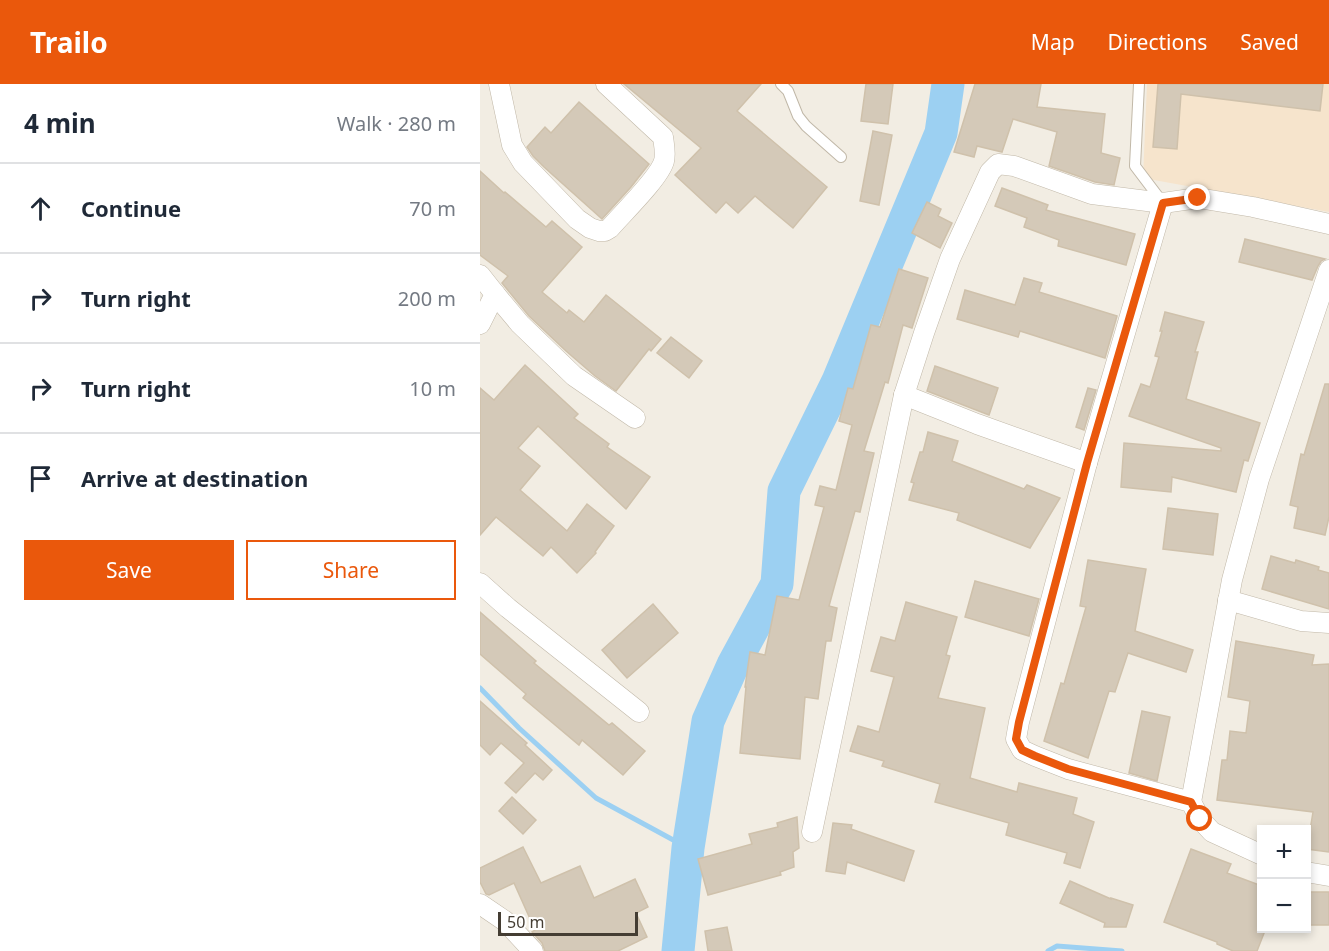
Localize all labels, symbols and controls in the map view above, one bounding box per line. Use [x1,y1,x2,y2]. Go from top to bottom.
text: Trailo [30,23,108,61]
text: Map [1031,28,1075,56]
text: Directions [1108,28,1207,56]
text: Saved [1240,28,1299,56]
text: 4 min [24,105,96,141]
text: Walk · 280 m [337,110,456,137]
route end [1184,184,1210,210]
icon: ahead [24,192,57,225]
text: Continue [81,193,181,223]
text: 70 m [409,195,456,222]
icon: right [24,282,57,315]
text: Turn right [81,283,191,313]
text: 200 m [398,285,456,312]
icon: right [24,372,57,405]
text: Turn right [81,373,191,403]
text: 10 m [409,375,456,402]
icon: arrive [24,462,57,495]
text: Arrive at destination [81,463,308,493]
button: Save [24,540,234,600]
button: Share [246,540,456,600]
route start [1186,805,1212,831]
map controls [1257,825,1311,933]
button: + [1257,825,1311,879]
button: − [1257,879,1311,933]
scale bar [498,909,638,936]
text: 50 m [507,911,544,933]

